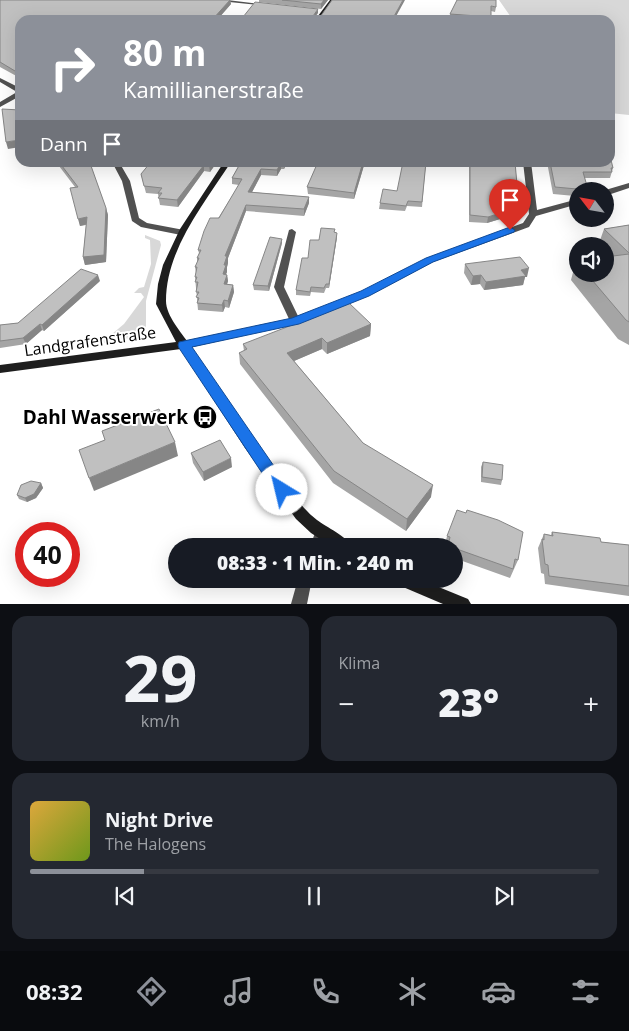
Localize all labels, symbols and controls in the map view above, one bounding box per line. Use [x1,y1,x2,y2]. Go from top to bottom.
text: 80 m [123,29,206,76]
icon: right [40,35,105,100]
text: Kamillianerstraße [123,74,304,104]
icon: arrive [98,130,126,158]
text: Dann [40,131,88,157]
pin [489,179,531,230]
north arrow [569,182,614,228]
map controls [569,182,614,282]
icon: arrive [496,186,524,214]
button: sound [569,237,614,282]
street label: Landgrafenstraße [23,321,157,361]
place label: Dahl Wasserwerk [23,404,188,430]
bus stop icon: Dahl Wasserwerk [192,404,218,430]
position arrow [255,463,307,515]
speed limit sign: 40 [15,522,80,587]
text: 08:33 · 1 Min. · 240 m [217,550,414,576]
text: 29 [123,633,197,721]
text: Klima [339,652,380,674]
text: 23° [438,676,499,728]
text: − [339,684,355,722]
text: + [583,684,599,722]
text: km/h [141,710,180,732]
text: Night Drive [105,807,213,833]
text: The Halogens [105,833,206,855]
icon: previous [111,882,139,910]
icon: pause [300,882,328,910]
icon: next [490,882,518,910]
icon: directions [134,974,169,1009]
icon: music [221,974,256,1009]
icon: phone [308,974,343,1009]
icon: climate [395,974,430,1009]
icon: car [481,974,516,1009]
icon: filters [568,974,603,1009]
text: 08:32 [26,976,82,1006]

